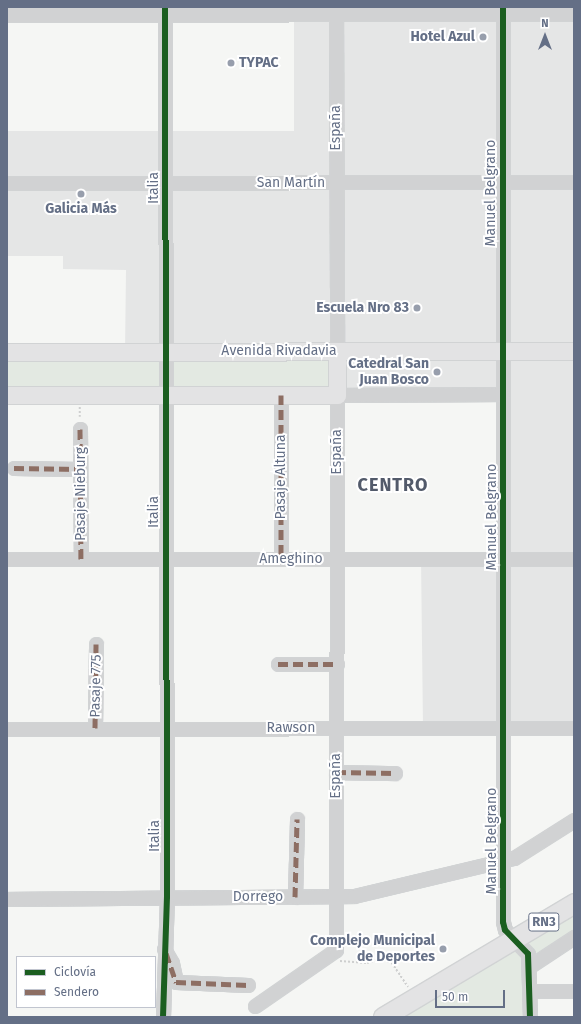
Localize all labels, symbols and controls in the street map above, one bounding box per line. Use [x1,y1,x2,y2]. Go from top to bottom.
north arrow [525,16,565,56]
text: N [541,17,549,30]
place label: Hotel Azul [410,29,475,45]
marker: Hotel Azul [478,32,488,42]
place label: TYPAC [239,55,279,71]
marker: TYPAC [226,58,236,68]
street label: España [328,105,344,151]
street label: Manuel Belgrano [483,140,499,246]
street label: Italia [146,172,162,204]
street label: San Martín [257,175,325,191]
marker: Galicia Más [76,189,86,199]
place label: Galicia Más [45,201,117,217]
place label: Escuela Nro 83 [316,300,409,316]
marker: Escuela Nro 83 [412,303,422,313]
street label: Avenida Rivadavia [221,343,337,359]
place label: Catedral San Juan Bosco [348,356,429,388]
marker: Catedral San Juan Bosco [432,367,442,377]
street label: España [329,429,345,475]
street label: Pasaje Altuna [273,434,289,520]
street label: Pasaje Nieburg [73,447,89,541]
street label: Manuel Belgrano [484,464,500,570]
district label: CENTRO [358,474,428,496]
street label: Italia [146,496,162,528]
street label: Ameghino [259,551,323,567]
street label: Pasaje 775 [87,654,105,718]
street label: Rawson [267,720,315,736]
street label: España [328,753,344,799]
street label: Manuel Belgrano [484,788,500,894]
street label: Italia [147,820,163,852]
street label: Dorrego [233,889,283,905]
road number: RN3 [528,911,560,933]
place label: Complejo Municipal de Deportes [310,933,435,966]
marker: Complejo Municipal de Deportes [438,944,448,954]
legend [16,956,156,1008]
text: Ciclovía [54,965,96,979]
scale bar [437,982,507,1008]
text: Sendero [54,985,99,999]
text: 50 m [442,990,468,1004]

